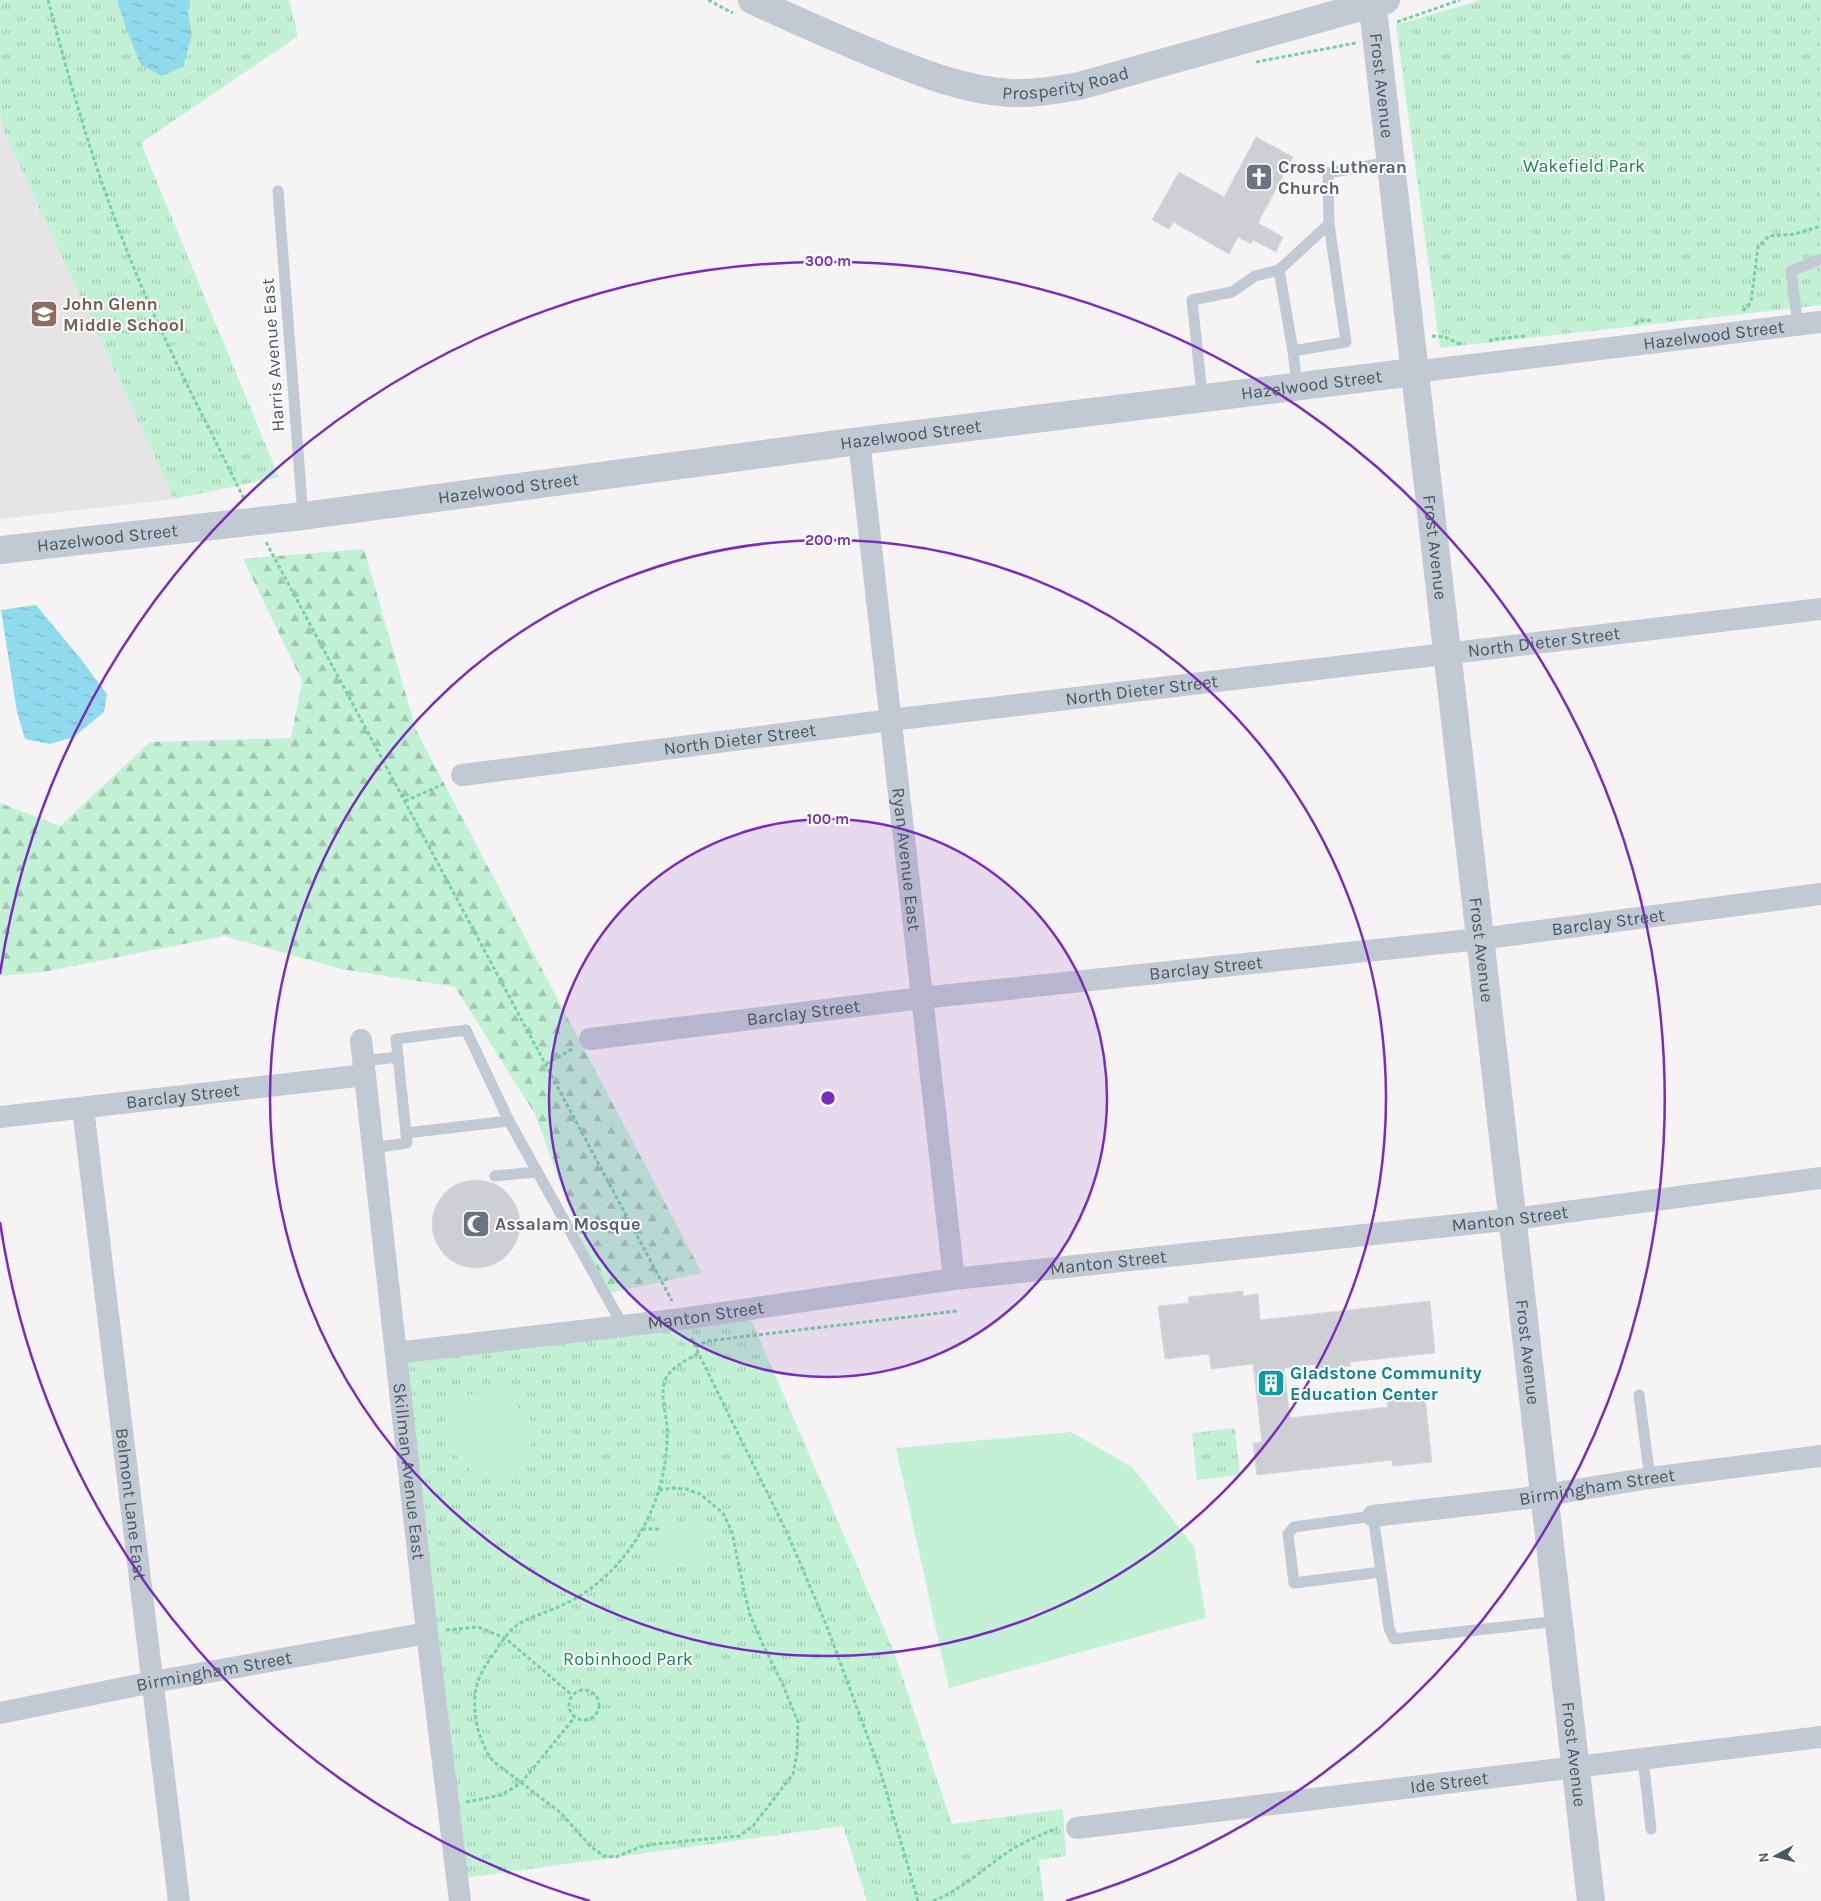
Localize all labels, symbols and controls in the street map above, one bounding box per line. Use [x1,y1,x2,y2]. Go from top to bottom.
street label: Frost Avenue [1365,32,1399,139]
street label: Prosperity Road [1001,62,1131,104]
park label: Wakefield Park [1523,155,1645,177]
place label: Cross Lutheran Church [1278,156,1407,199]
church icon: Cross Lutheran Church [1244,162,1274,192]
text: 300 m [805,252,851,270]
street label: Harris Avenue East [257,277,289,432]
place label: John Glenn Middle School [63,293,184,336]
school or university icon: John Glenn Middle School [29,299,59,329]
street label: Hazelwood Street [1642,316,1786,355]
street label: Hazelwood Street [1240,365,1384,404]
street label: Hazelwood Street [839,415,983,454]
street label: Hazelwood Street [436,468,580,509]
street label: Frost Avenue [1418,494,1452,601]
street label: Hazelwood Street [36,519,179,557]
text: 200 m [805,531,851,549]
street label: North Dieter Street [1466,622,1622,662]
street label: North Dieter Street [1064,670,1219,710]
street label: North Dieter Street [662,719,817,760]
street label: Ryan Avenue East [887,786,926,932]
text: 100 m [807,810,849,828]
street label: Frost Avenue [1464,896,1498,1003]
street label: Barclay Street [1550,904,1666,940]
street label: Barclay Street [1148,951,1264,985]
street label: Barclay Street [745,995,862,1031]
street label: Barclay Street [125,1078,241,1113]
centre of rings [819,1089,837,1107]
street label: Manton Street [1450,1201,1570,1237]
mosque icon: Assalam Mosque [461,1209,491,1239]
place label: Assalam Mosque [495,1213,641,1235]
street label: Manton Street [1049,1245,1168,1280]
street label: Manton Street [646,1296,766,1334]
street label: Frost Avenue [1511,1298,1545,1406]
place label: Gladstone Community Education Center [1290,1362,1482,1405]
building icon: Gladstone Community Education Center [1256,1368,1286,1398]
street label: Skillman Avenue East [388,1382,430,1561]
street label: Belmont Lane East [111,1427,151,1582]
street label: Birmingham Street [1517,1464,1677,1510]
street label: Birmingham Street [134,1646,294,1696]
park label: Robinhood Park [563,1648,693,1670]
street label: Frost Avenue [1557,1701,1591,1808]
street label: Ide Street [1409,1767,1490,1798]
north arrow [1751,1831,1801,1881]
text: N [1755,1852,1773,1864]

